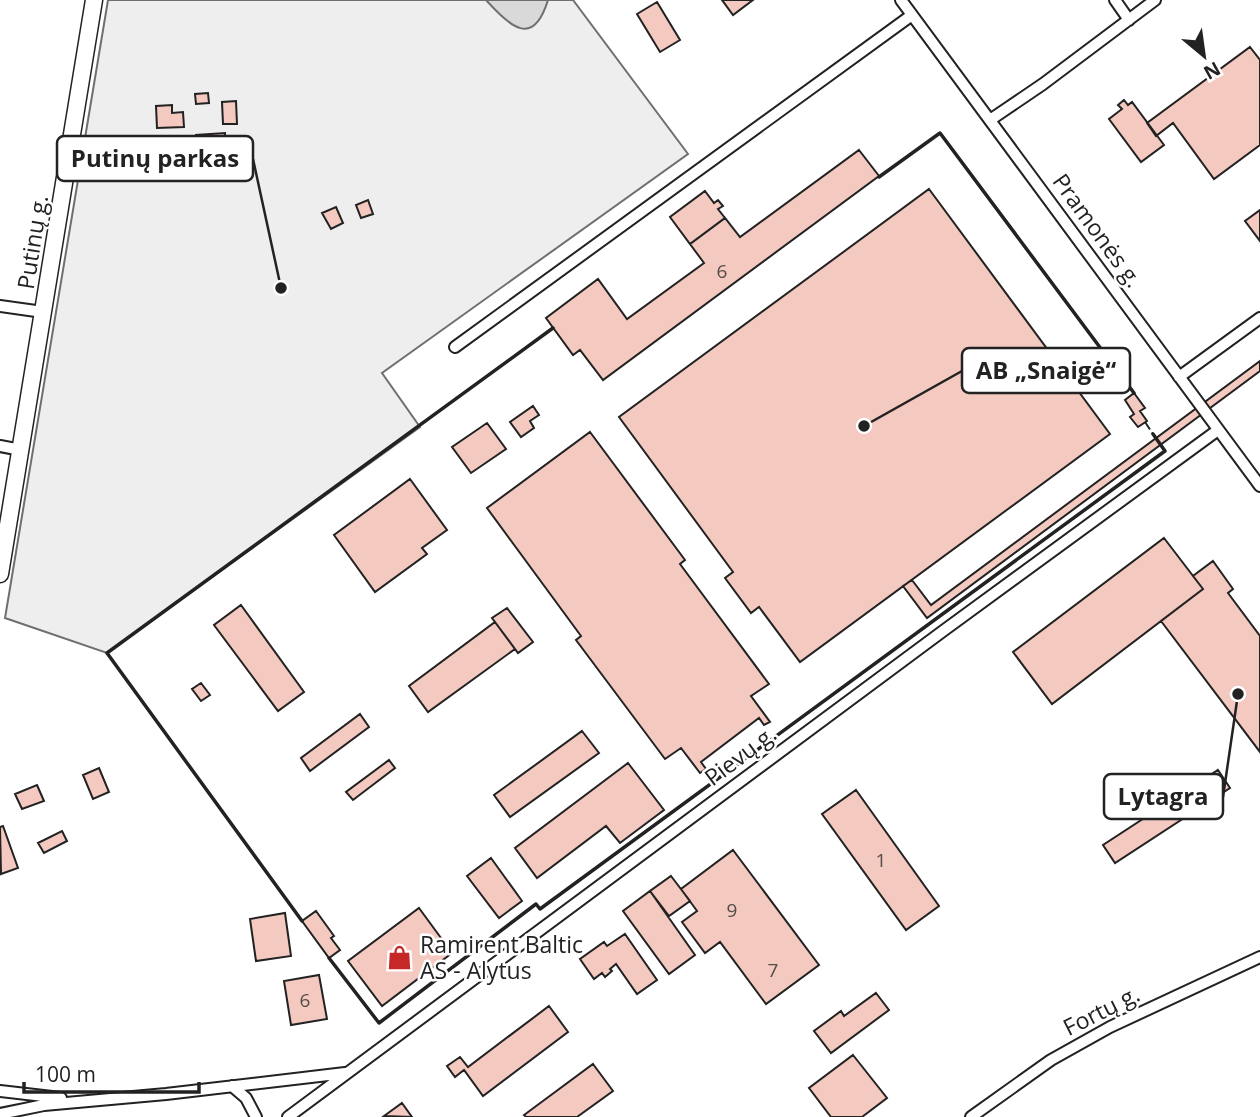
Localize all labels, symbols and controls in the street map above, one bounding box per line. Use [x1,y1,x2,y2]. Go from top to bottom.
north arrow [1169,21,1239,91]
text: N [1199,56,1225,86]
callout: Putinų parkas [57,136,253,181]
text: Putinų parkas [71,141,239,174]
street label: Pramonės g. [1046,167,1150,293]
street label: Putinų g. [9,193,55,291]
house number: 6 [717,258,727,284]
callout: AB „Snaigė“ [962,348,1130,393]
text: AB „Snaigė“ [976,353,1117,386]
street label: Pievų g. [697,717,783,793]
callout: Lytagra [1104,774,1223,819]
text: Lytagra [1117,779,1209,812]
house number: 1 [876,847,886,873]
house number: 9 [727,897,737,923]
place label: Ramirent Baltic AS - Alytus [420,928,583,986]
shop icon: Ramirent Baltic AS - Alytus [386,943,414,971]
house number: 7 [768,957,778,983]
street label: Fortų g. [1057,977,1145,1043]
house number: 6 [300,987,310,1013]
scale bar [24,1050,200,1094]
text: 100 m [35,1060,96,1088]

